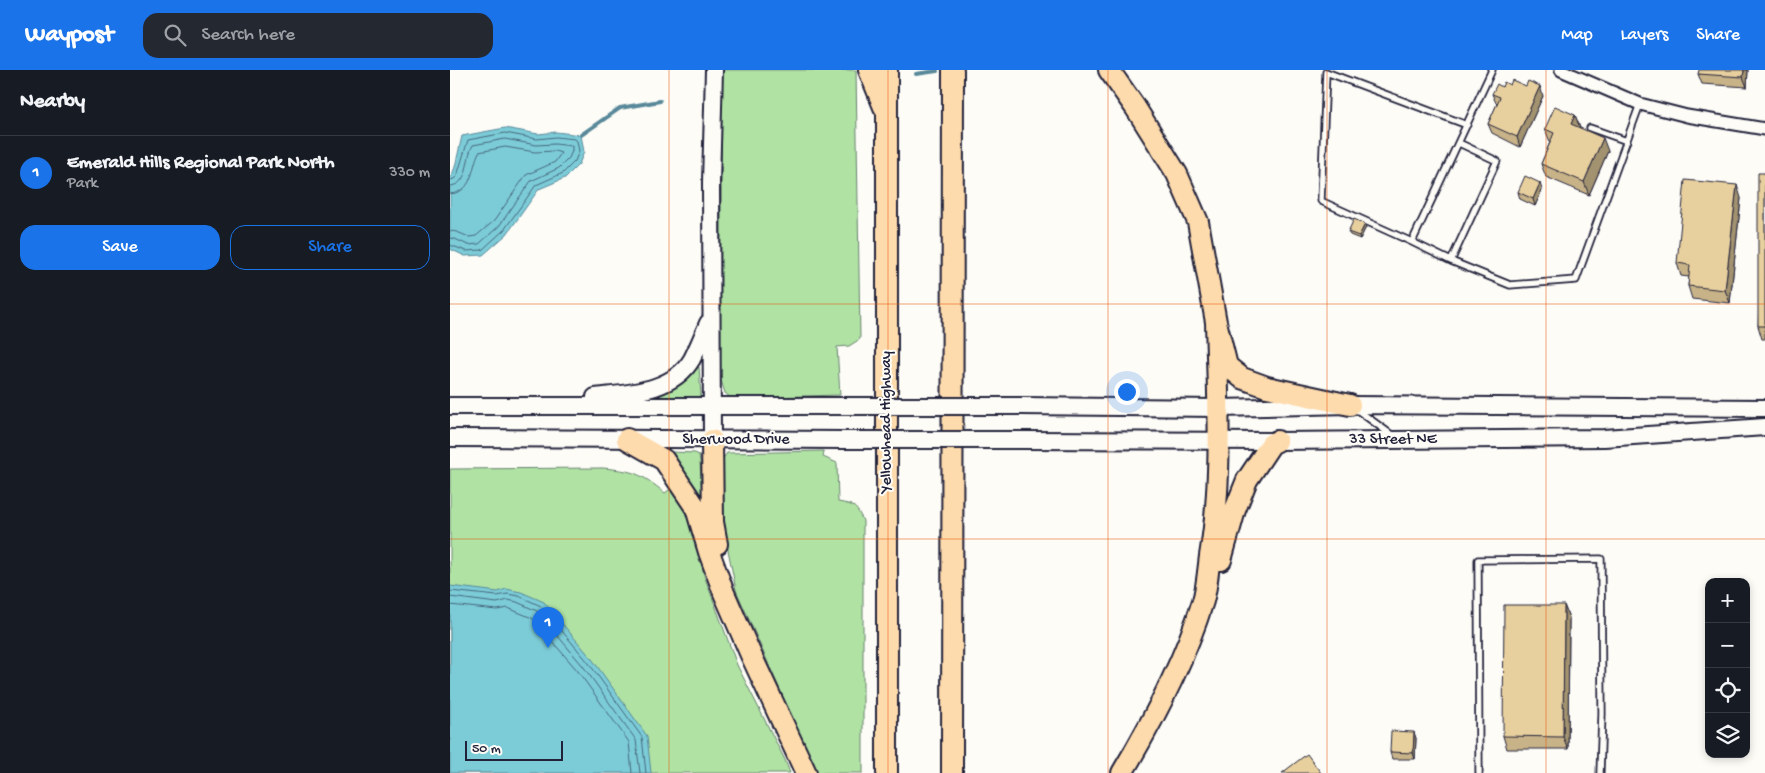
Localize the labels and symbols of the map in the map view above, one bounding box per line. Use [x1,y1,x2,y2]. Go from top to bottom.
street label: Yellowhead Highway [878,351,897,495]
your location [1114,379,1140,405]
street label: Sherwood Drive [683,431,790,450]
street label: 33 Street NE [1348,431,1438,450]
pin: 1 [532,607,564,648]
scale bar [465,738,562,761]

